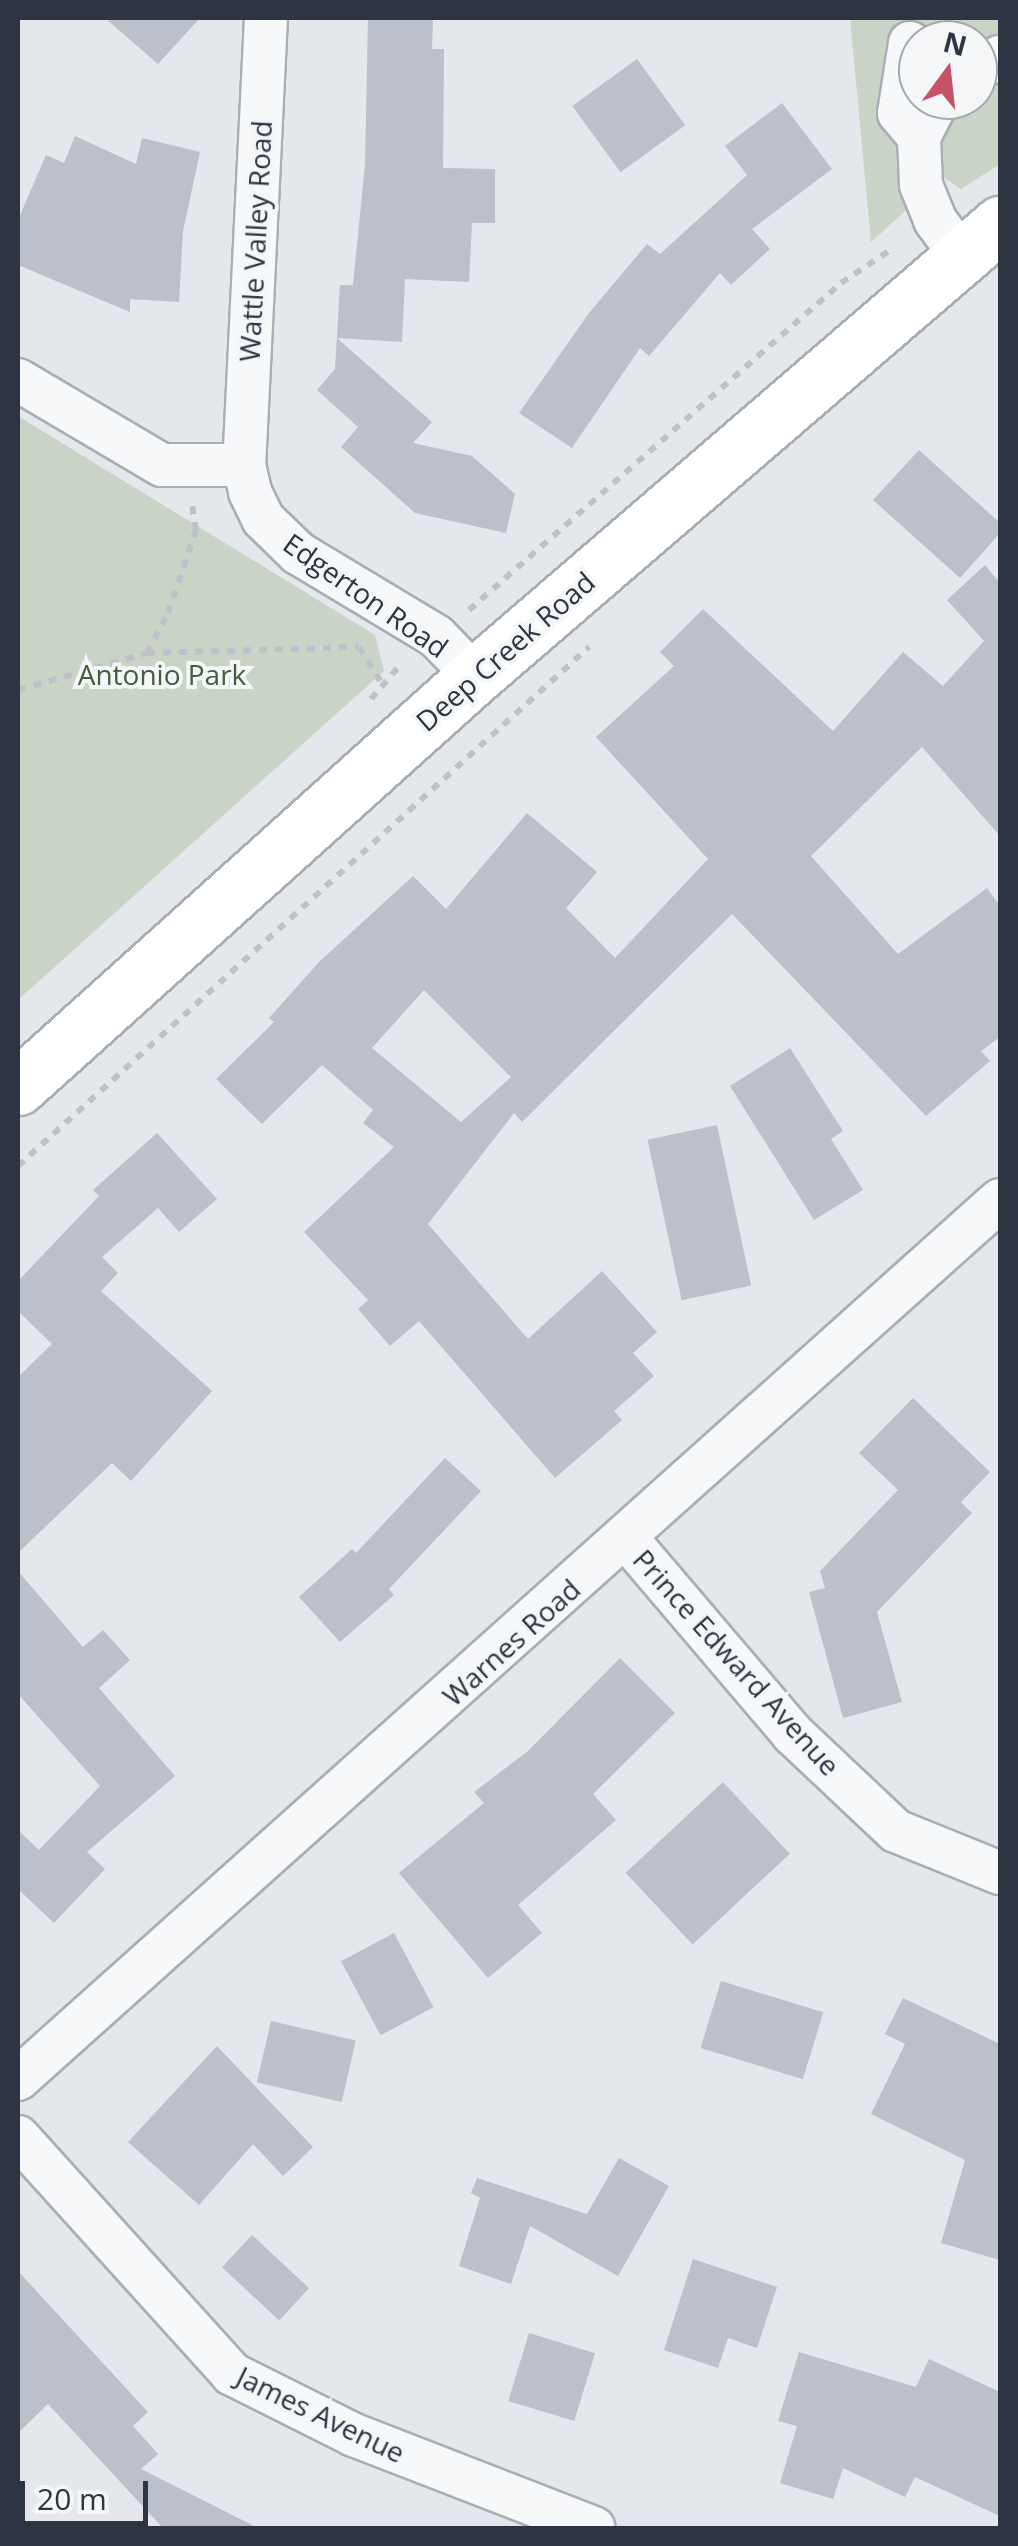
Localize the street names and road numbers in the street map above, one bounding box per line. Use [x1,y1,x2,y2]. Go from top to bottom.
street label: Wattle Valley Road [232,119,278,363]
street label: Edgerton Road [277,526,455,664]
street label: Deep Creek Road [409,564,601,738]
street label: Prince Edward Avenue [627,1542,847,1782]
street label: Warnes Road [435,1572,587,1712]
street label: James Avenue [231,2359,411,2469]

